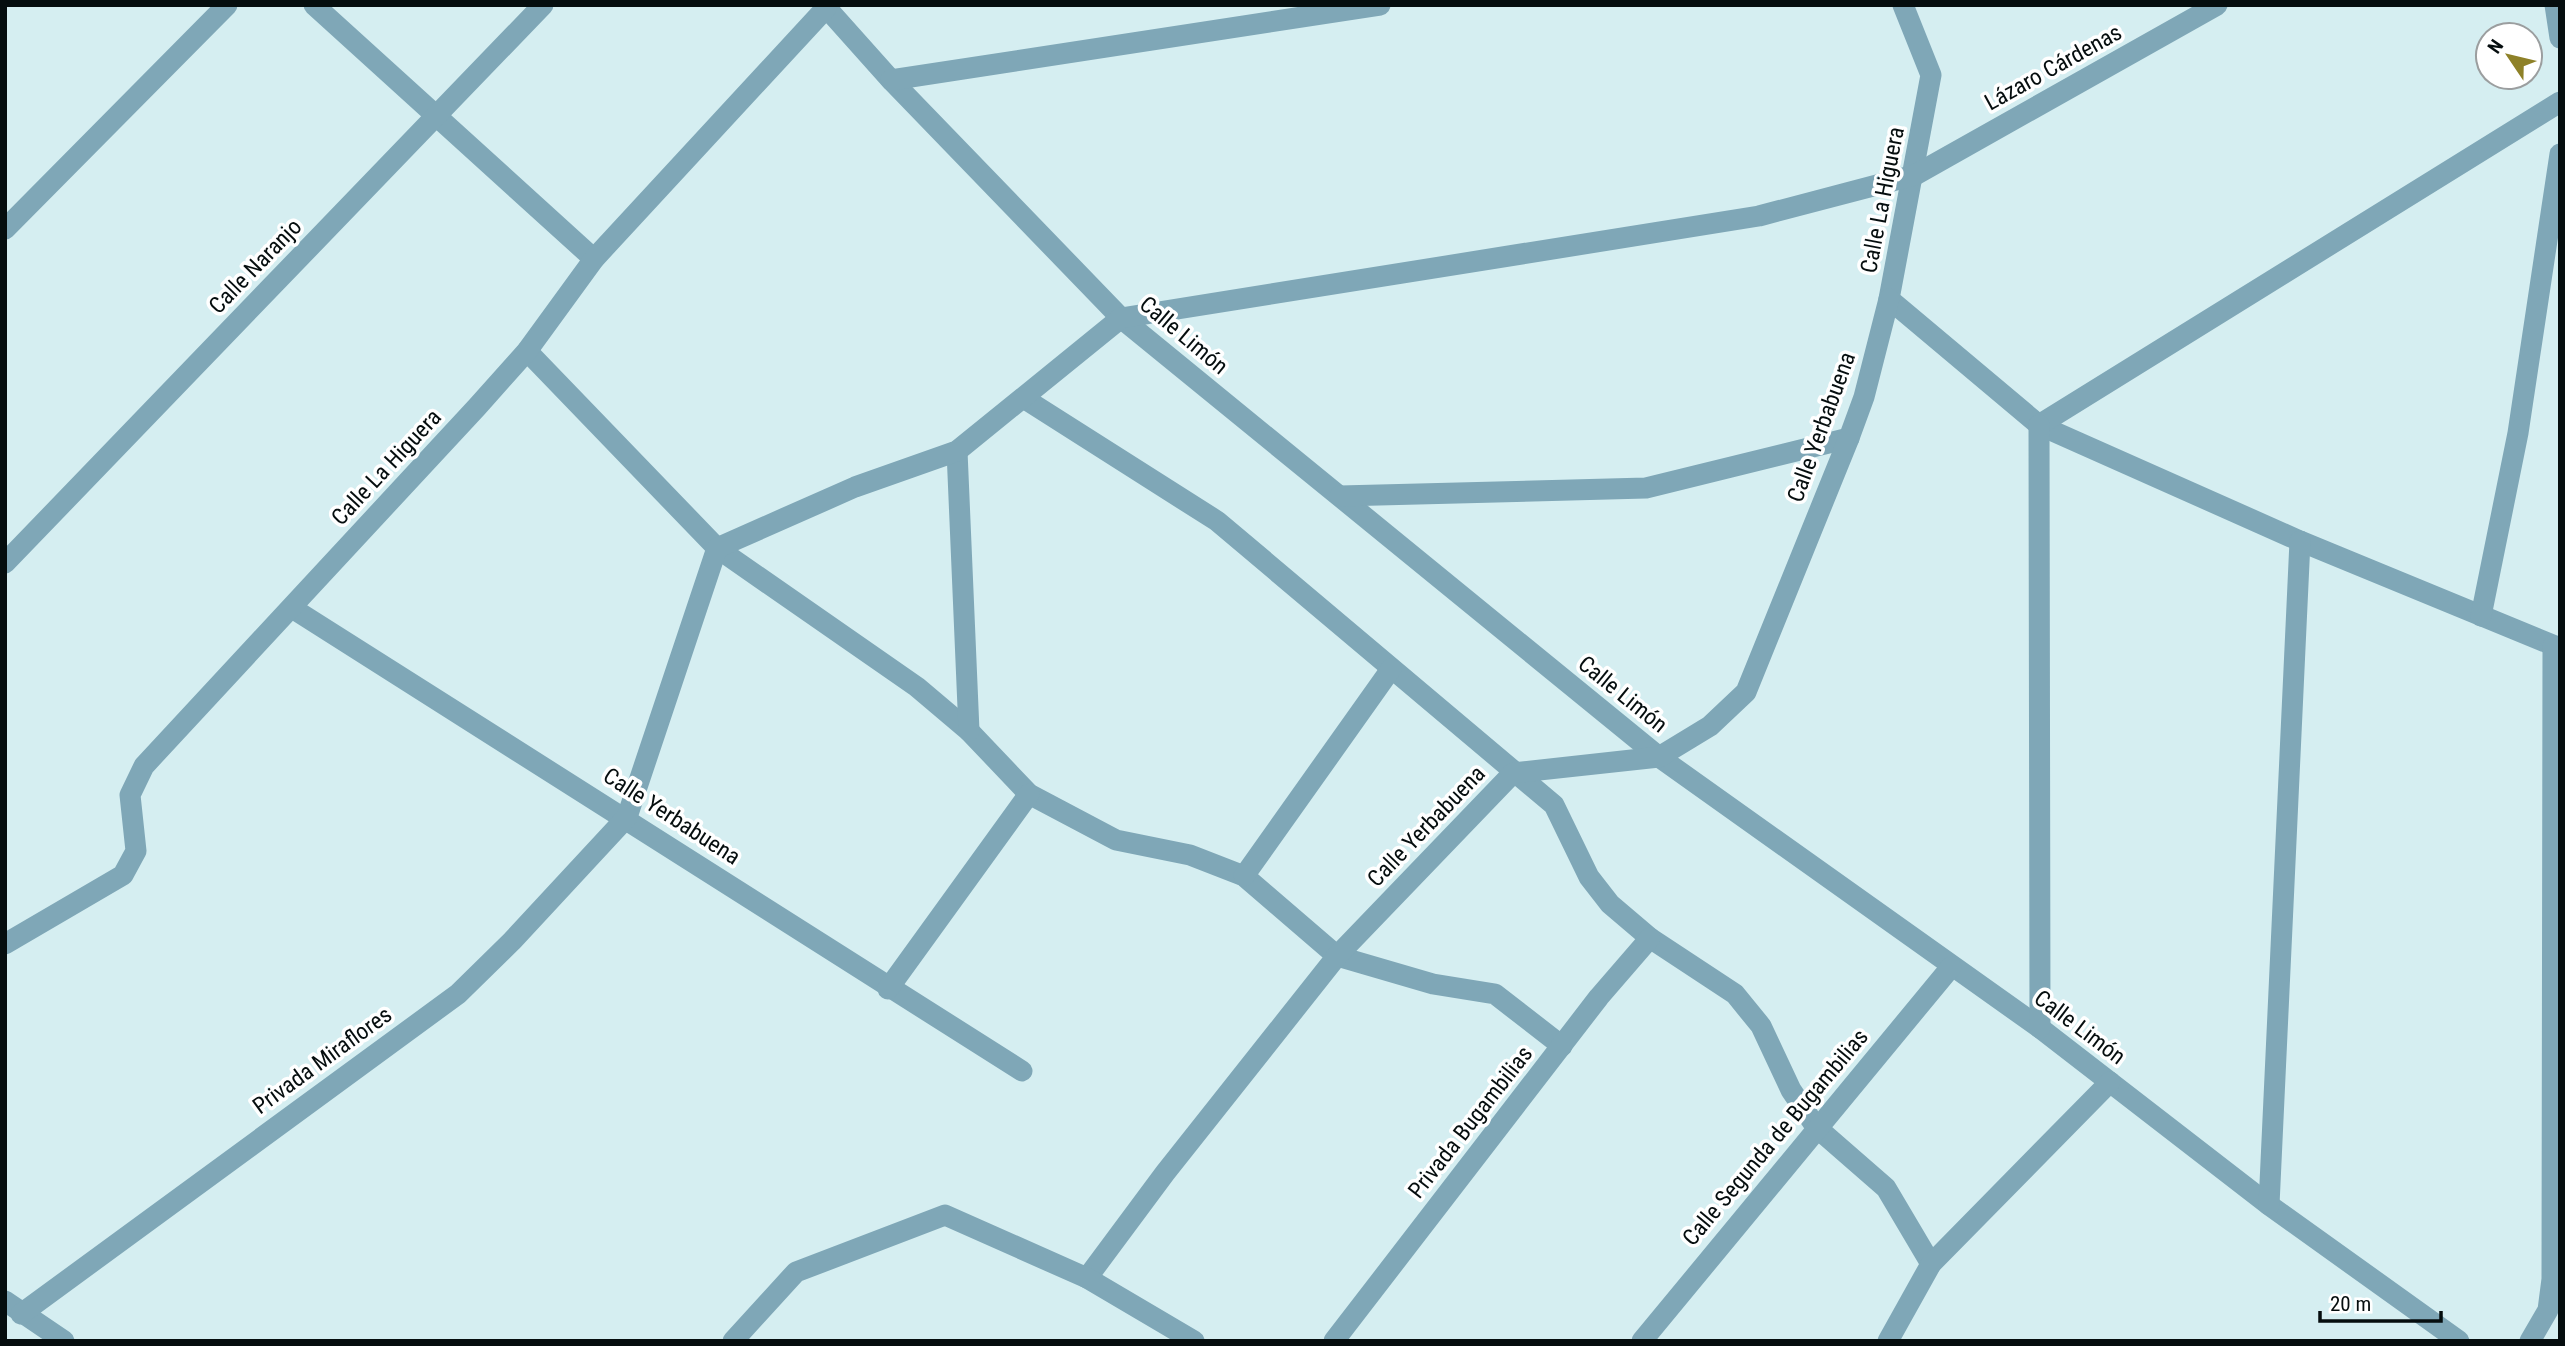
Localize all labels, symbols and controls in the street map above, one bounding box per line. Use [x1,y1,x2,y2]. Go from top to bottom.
street label: Lázaro Cárdenas [1980,19,2126,116]
north arrow [2474,21,2544,91]
text: N [2483,35,2508,58]
street label: Calle La Higuera [1855,125,1910,275]
street label: Calle Naranjo [203,213,307,319]
street label: Calle Limón [1134,291,1233,380]
street label: Calle Yerbabuena [1782,349,1861,506]
street label: Calle La Higuera [326,404,447,531]
street label: Calle Limón [1573,650,1673,739]
street label: Calle Yerbabuena [1362,760,1491,892]
street label: Calle Yerbabuena [598,762,745,871]
street label: Calle Limón [2029,984,2131,1070]
street label: Privada Miraflores [248,1001,397,1120]
street label: Calle Segunda de Bugambilias [1677,1024,1874,1251]
street label: Privada Bugambilias [1403,1041,1538,1204]
scale bar [2320,1280,2441,1324]
text: 20 m [2330,1292,2371,1316]

